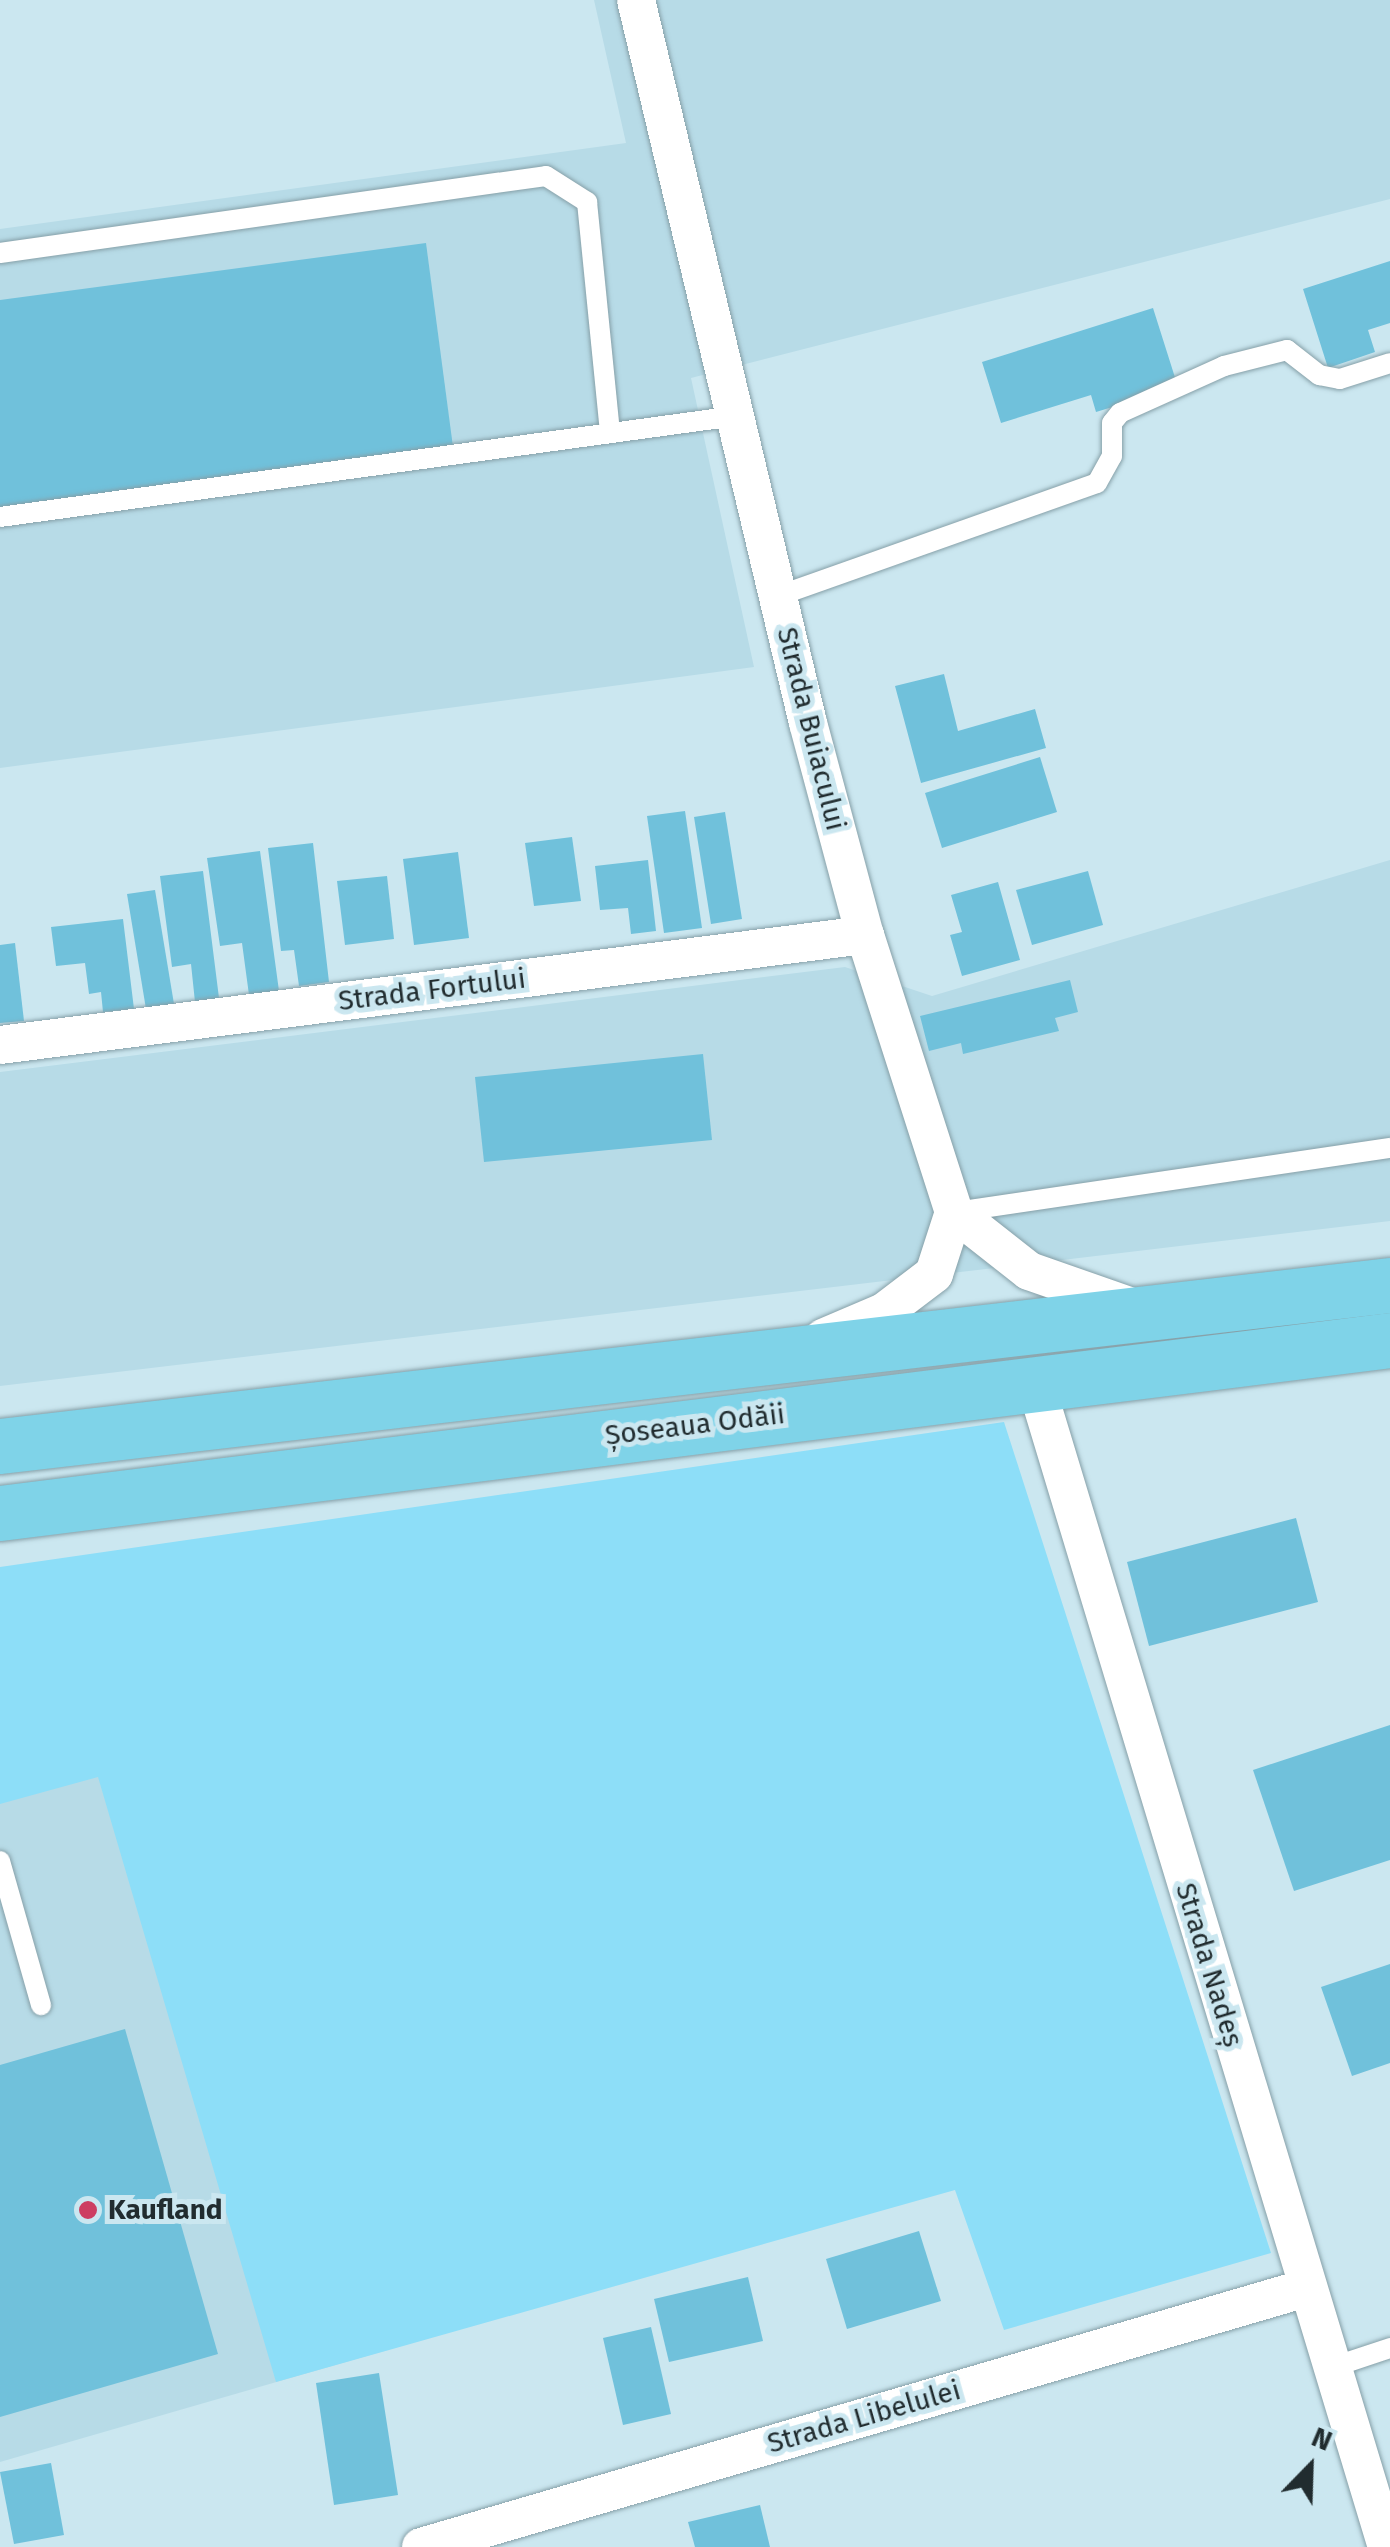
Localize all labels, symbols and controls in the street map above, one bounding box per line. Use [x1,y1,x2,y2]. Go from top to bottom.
street label: Strada Buiacului [770,624,852,834]
street label: Strada Fortului [336,962,528,1018]
street label: Șoseaua Odăii [603,1397,787,1453]
street label: Strada Nadeș [1168,1879,1250,2051]
place label: Kaufland [108,2193,223,2227]
marker: Kaufland [77,2199,99,2221]
street label: Strada Libelulei [764,2373,964,2461]
north arrow [1260,2417,1360,2517]
text: N [1307,2420,1337,2458]

